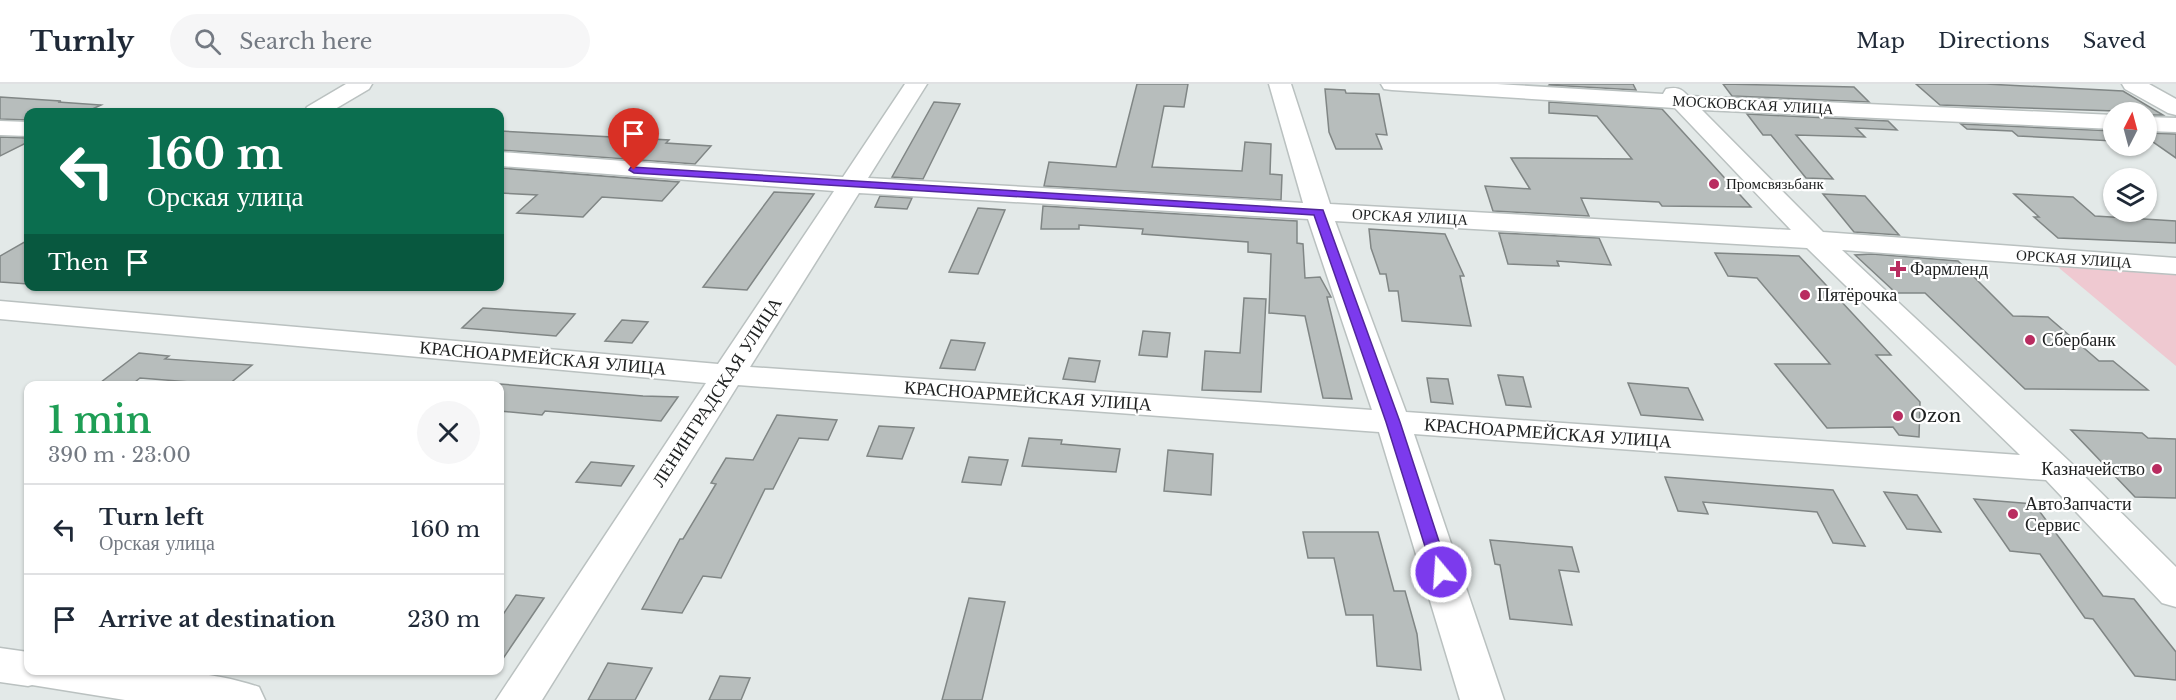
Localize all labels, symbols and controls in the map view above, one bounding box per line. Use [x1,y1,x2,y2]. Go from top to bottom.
search box [170,14,590,68]
text: Turnly [30,24,134,59]
icon: search [191,25,224,58]
text: Search here [239,28,372,55]
text: Map [1856,28,1905,54]
text: Directions [1938,28,2050,54]
text: Saved [2083,28,2146,54]
street label: МОСКОВСКАЯ УЛИЦА [1672,91,1834,118]
north arrow [2103,102,2157,156]
map controls [2103,102,2157,222]
pin [608,108,659,170]
icon: arrive [617,117,650,150]
text: 160 m [147,128,283,180]
icon: left [48,132,126,210]
button: layers [2103,168,2157,222]
place label: Промсвязьбанк [1726,174,1825,193]
marker: Промсвязьбанк [1707,177,1721,191]
text: Орская улица [147,180,304,213]
street label: ОРСКАЯ УЛИЦА [1352,204,1469,229]
street label: ОРСКАЯ УЛИЦА [2015,245,2133,272]
icon: arrive [121,246,154,279]
text: Then [48,249,109,276]
place label: Фармленд [1910,258,1988,280]
marker: Фармленд [1891,262,1905,276]
place label: Пятёрочка [1817,284,1897,306]
marker: Пятёрочка [1798,288,1812,302]
street label: ЛЕНИНГРАДСКАЯ УЛИЦА [647,293,787,491]
place label: Сбербанк [2042,329,2116,351]
marker: Сбербанк [2023,333,2037,347]
street label: КРАСНОАРМЕЙСКАЯ УЛИЦА [418,336,668,380]
street label: КРАСНОАРМЕЙСКАЯ УЛИЦА [904,376,1152,416]
text: 1 min [48,398,152,443]
button: close [417,401,480,464]
place label: Ozon [1910,405,1961,427]
marker: Ozon [1891,409,1905,423]
street label: КРАСНОАРМЕЙСКАЯ УЛИЦА [1424,413,1672,453]
text: 390 m · 23:00 [48,443,191,467]
place label: Казначейство [2041,458,2145,480]
marker: Казначейство [2150,462,2164,476]
place label: АвтоЗапчасти Сервис [2025,493,2132,536]
text: Turn left [99,504,204,531]
marker: АвтоЗапчасти Сервис [2006,507,2020,521]
icon: left [48,513,81,546]
text: 160 m [410,516,480,543]
text: Орская улица [99,531,215,555]
position arrow [1409,540,1473,604]
icon: arrive [48,603,81,636]
text: Arrive at destination [99,606,336,633]
text: 230 m [407,606,480,633]

